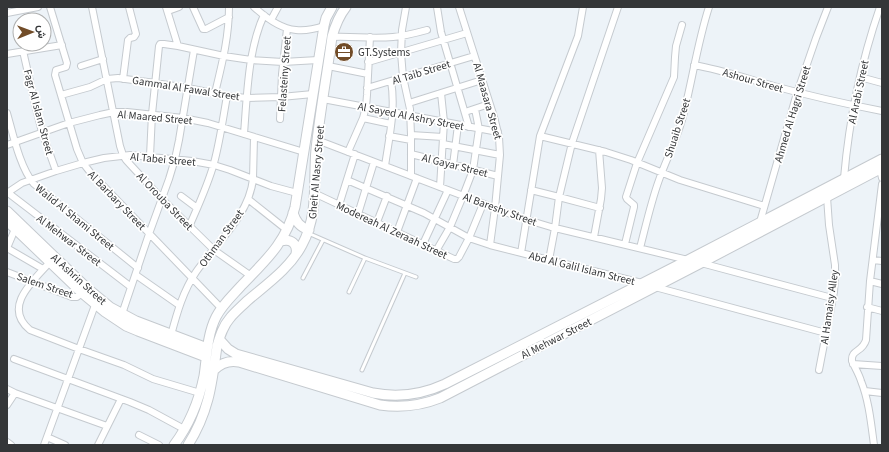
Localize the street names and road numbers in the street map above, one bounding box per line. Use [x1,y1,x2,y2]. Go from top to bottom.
street label: Felasteiny Street [274,35,295,113]
street label: Al Taib Street [390,56,452,88]
street label: Al Arabi Street [844,59,873,125]
street label: Al Maasara Street [469,61,506,141]
street label: Ahmed Al Hagri Street [771,64,814,164]
street label: Ashour Street [721,65,785,96]
street label: Fagr Al Islam Street [20,68,57,157]
street label: Gammal Al Fawal Street [131,73,241,104]
street label: Shuaib Street [661,96,694,160]
street label: Al Sayed Al Ashry Street [356,99,466,134]
street label: Al Maared Street [117,107,193,128]
street label: Gheit Al Nasry Street [305,124,328,220]
street label: Al Tabei Street [130,149,197,170]
street label: Al Gayar Street [420,150,490,181]
street label: Al Barbary Street [84,167,149,234]
street label: Al Orouba Street [133,169,196,234]
street label: Walid Al Shami Street [32,181,118,254]
street label: Al Bareshy Street [461,189,539,230]
street label: Modereah Al Zeraah Street [334,198,450,263]
street label: Othman Street [196,206,247,270]
street label: Al Mehwar Street [33,211,104,270]
street label: Abd Al Galil Islam Street [527,248,637,289]
street label: Al Ashrin Street [48,250,110,309]
street label: Salem Street [15,269,75,302]
street label: Al Hamaisy Alley [817,269,842,345]
street label: Al Mehwar Street [518,314,594,363]

